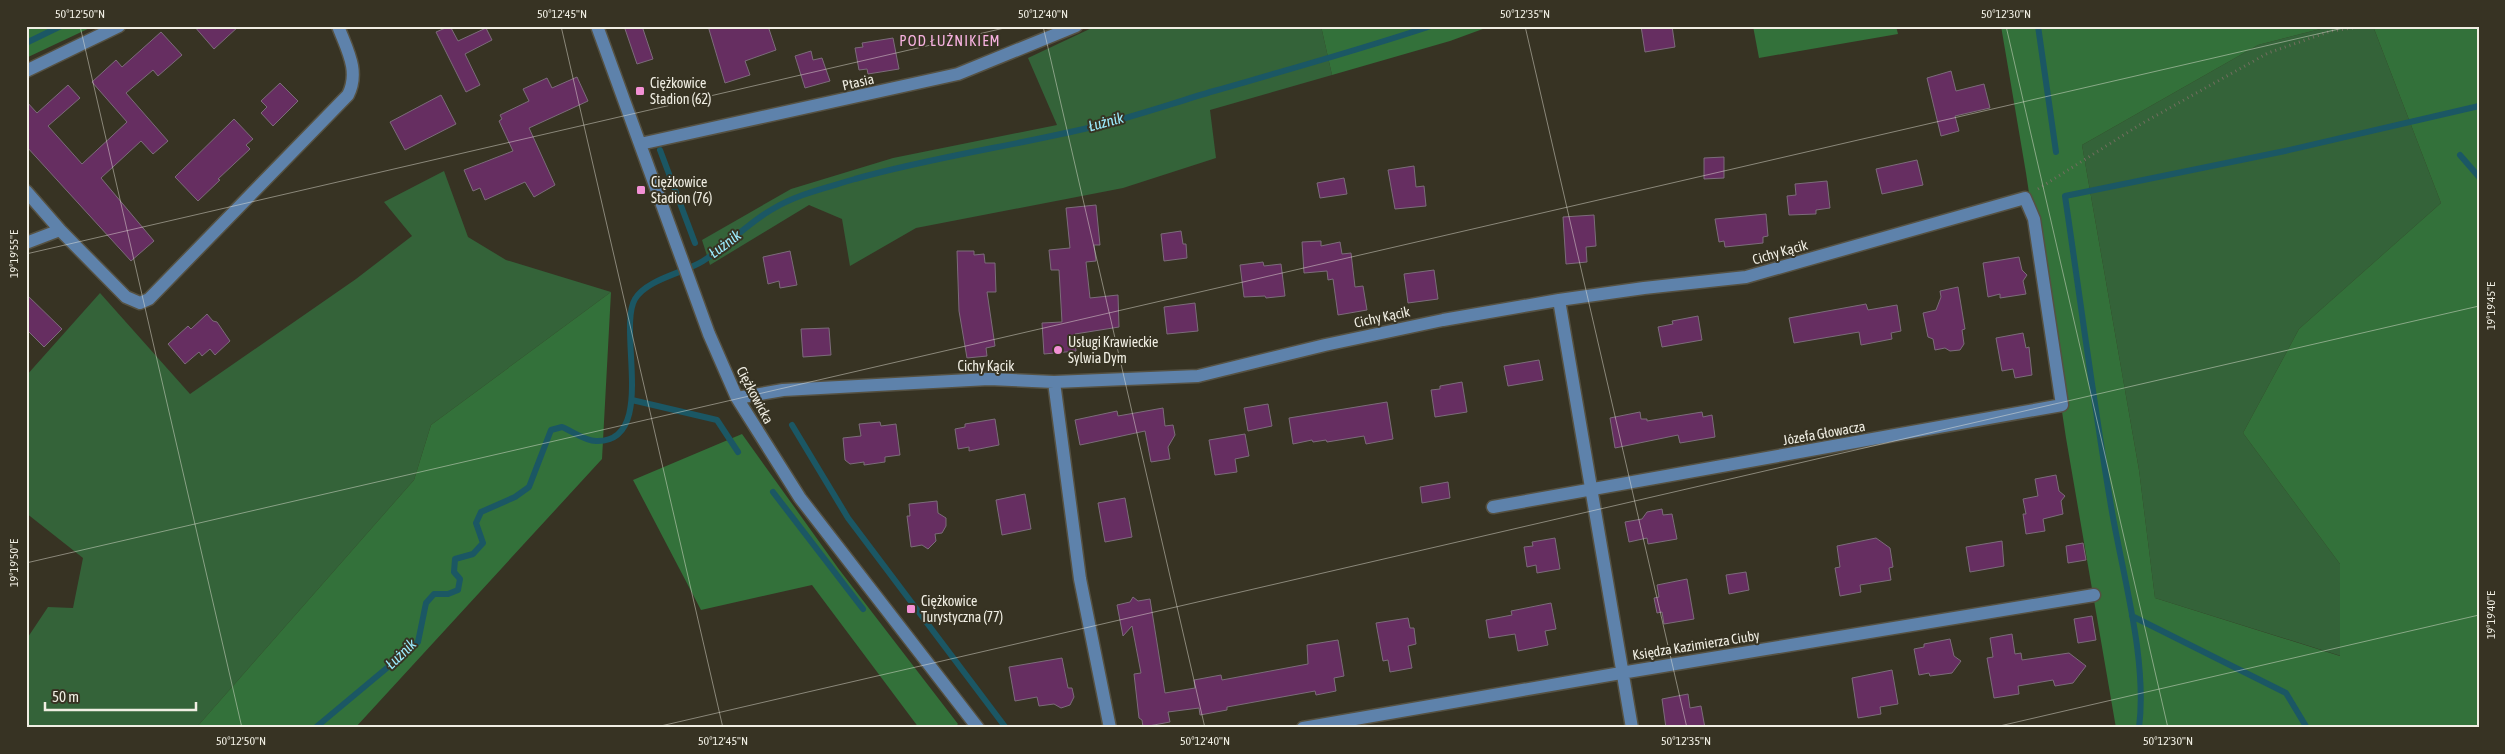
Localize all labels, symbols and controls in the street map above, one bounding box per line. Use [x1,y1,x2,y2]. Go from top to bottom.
text: 50°12'50"N [55,7,105,21]
text: 50°12'45"N [537,7,587,21]
text: 50°12'40"N [1018,7,1068,21]
text: 50°12'35"N [1500,7,1550,21]
text: 50°12'30"N [1981,7,2031,21]
district label: POD ŁUŻNIKIEM [899,32,1001,49]
street label: Ptasia [841,71,875,93]
place label: Ciężkowice Stadion (62) [650,75,711,107]
marker: Ciężkowice Stadion (62) [634,85,646,97]
water label: Łużnik [1086,109,1126,134]
place label: Ciężkowice Stadion (76) [651,174,712,206]
marker: Ciężkowice Stadion (76) [635,184,647,196]
water label: Łużnik [705,226,744,261]
text: 19°19'55"E [7,230,21,278]
street label: Cichy Kącik [1750,236,1810,268]
text: 19°19'45"E [2484,282,2498,330]
street label: Cichy Kącik [1353,303,1411,331]
place label: Usługi Krawieckie Sylwia Dym [1068,334,1158,366]
marker: Usługi Krawieckie Sylwia Dym [1052,344,1064,356]
street label: Cichy Kącik [958,358,1014,374]
street label: Ciężkowicka [733,364,777,426]
street label: Józefa Głowacza [1782,418,1866,448]
text: 19°19'50"E [7,539,21,587]
text: 19°19'40"E [2484,591,2498,639]
place label: Ciężkowice Turystyczna (77) [921,593,1003,625]
marker: Ciężkowice Turystyczna (77) [905,603,917,615]
street label: Księdza Kazimierza Ciuby [1631,627,1761,663]
water label: Łużnik [382,635,420,672]
scale bar [45,679,196,711]
text: 50 m [52,688,79,705]
text: 50°12'50"N [216,734,266,748]
text: 50°12'45"N [698,734,748,748]
text: 50°12'40"N [1180,734,1230,748]
text: 50°12'35"N [1661,734,1711,748]
text: 50°12'30"N [2143,734,2193,748]

